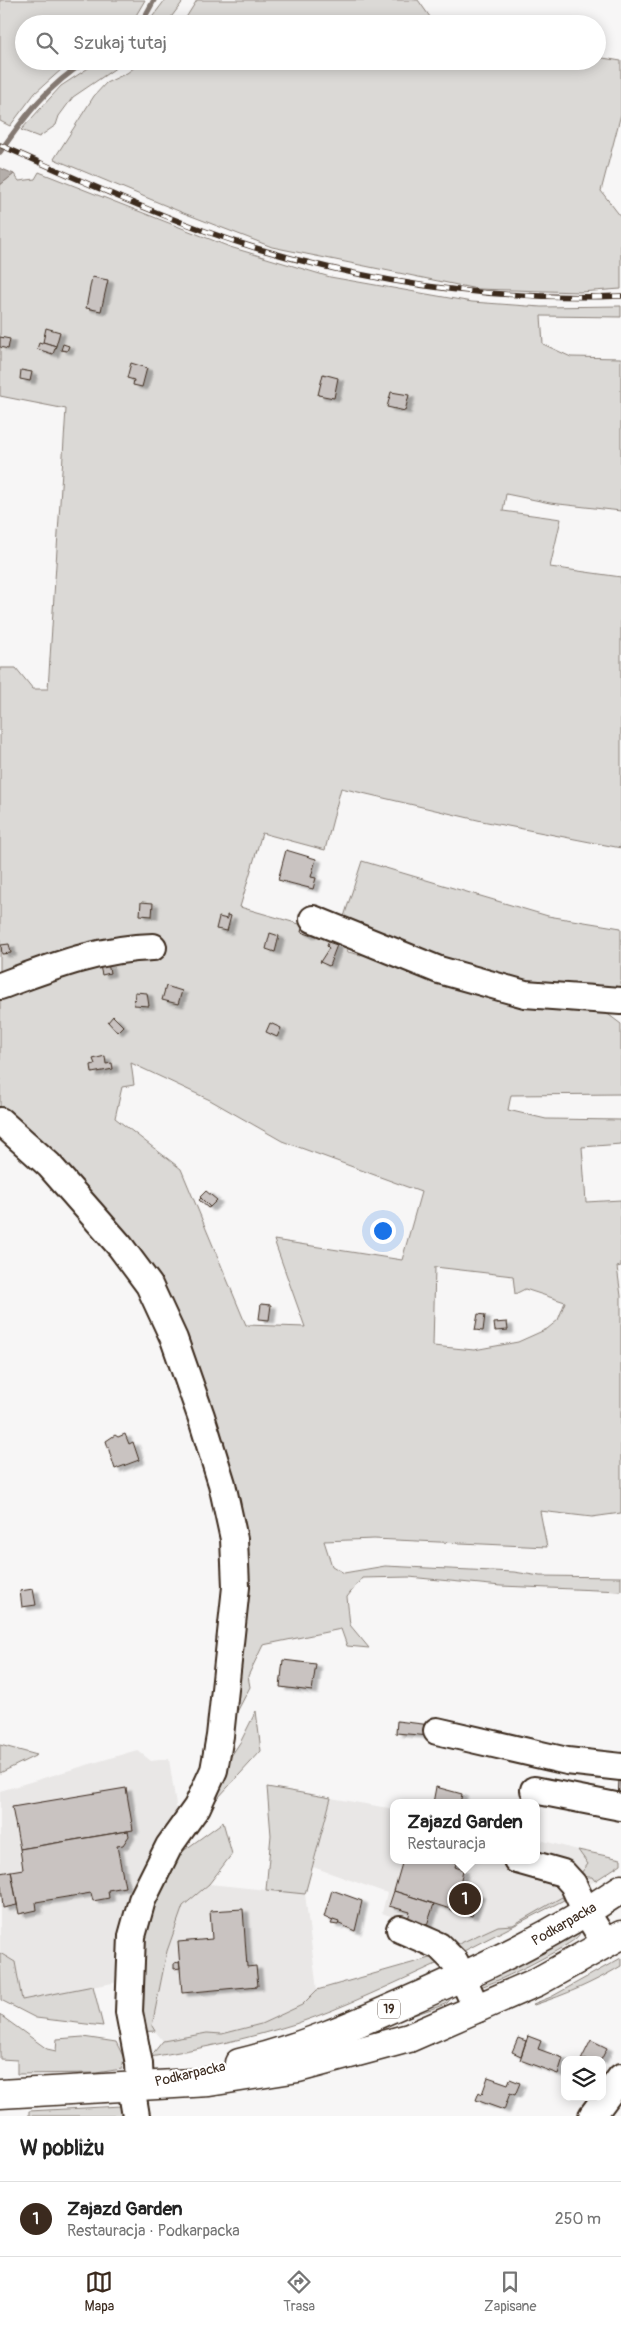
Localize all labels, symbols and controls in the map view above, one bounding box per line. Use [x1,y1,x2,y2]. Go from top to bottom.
search box [15,15,606,70]
icon: search [33,29,61,57]
text: Szukaj tutaj [73,31,167,55]
your location [370,1218,396,1244]
popup [390,1799,540,1864]
text: Zajazd Garden [407,1810,523,1834]
text: Restauracja [407,1834,486,1854]
pin: 1 [449,1880,481,1918]
street label: Podkarpacka [529,1899,599,1949]
road number: 19 [378,2000,400,2018]
map controls [561,2056,606,2101]
button: layers [561,2056,606,2101]
street label: Podkarpacka [153,2058,227,2090]
text: W pobliżu [20,2135,104,2162]
text: Zajazd Garden [67,2197,182,2221]
text: 1 [33,2209,39,2229]
text: 250 m [555,2209,601,2229]
text: Restauracja · Podkarpacka [67,2221,240,2241]
tab: Mapa [85,2268,114,2315]
tab: Trasa [283,2268,315,2315]
tab: Zapisane [484,2268,536,2315]

